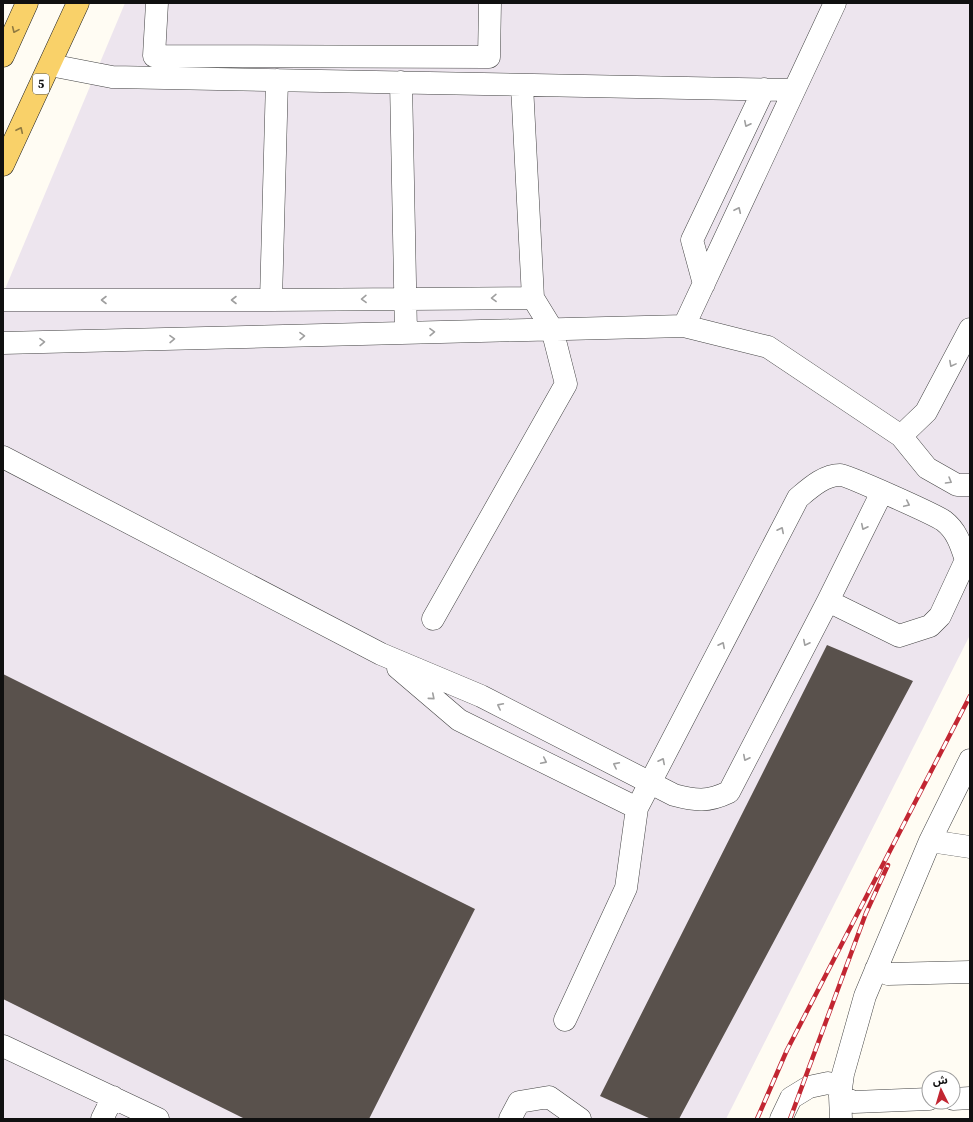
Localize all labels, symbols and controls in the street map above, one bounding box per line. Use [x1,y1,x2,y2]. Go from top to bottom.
one-way arrow [12,25,20,33]
road number: 5 [33,74,49,94]
one-way arrow [744,120,752,127]
one-way arrow [15,127,23,134]
one-way arrow [733,207,741,214]
one-way arrow [491,294,497,302]
one-way arrow [361,295,367,304]
one-way arrow [101,296,107,304]
one-way arrow [231,296,237,304]
one-way arrow [429,328,435,337]
one-way arrow [299,332,305,340]
one-way arrow [169,335,175,343]
one-way arrow [39,338,45,346]
one-way arrow [949,360,957,367]
one-way arrow [945,476,952,483]
one-way arrow [903,499,910,507]
one-way arrow [862,522,869,530]
one-way arrow [776,526,784,534]
one-way arrow [803,639,811,646]
one-way arrow [717,642,724,649]
one-way arrow [427,692,435,699]
one-way arrow [497,703,505,711]
one-way arrow [743,754,751,761]
one-way arrow [539,757,547,764]
one-way arrow [657,758,665,765]
one-way arrow [613,762,621,770]
north arrow [921,1070,961,1110]
text: ش [932,1072,948,1089]

